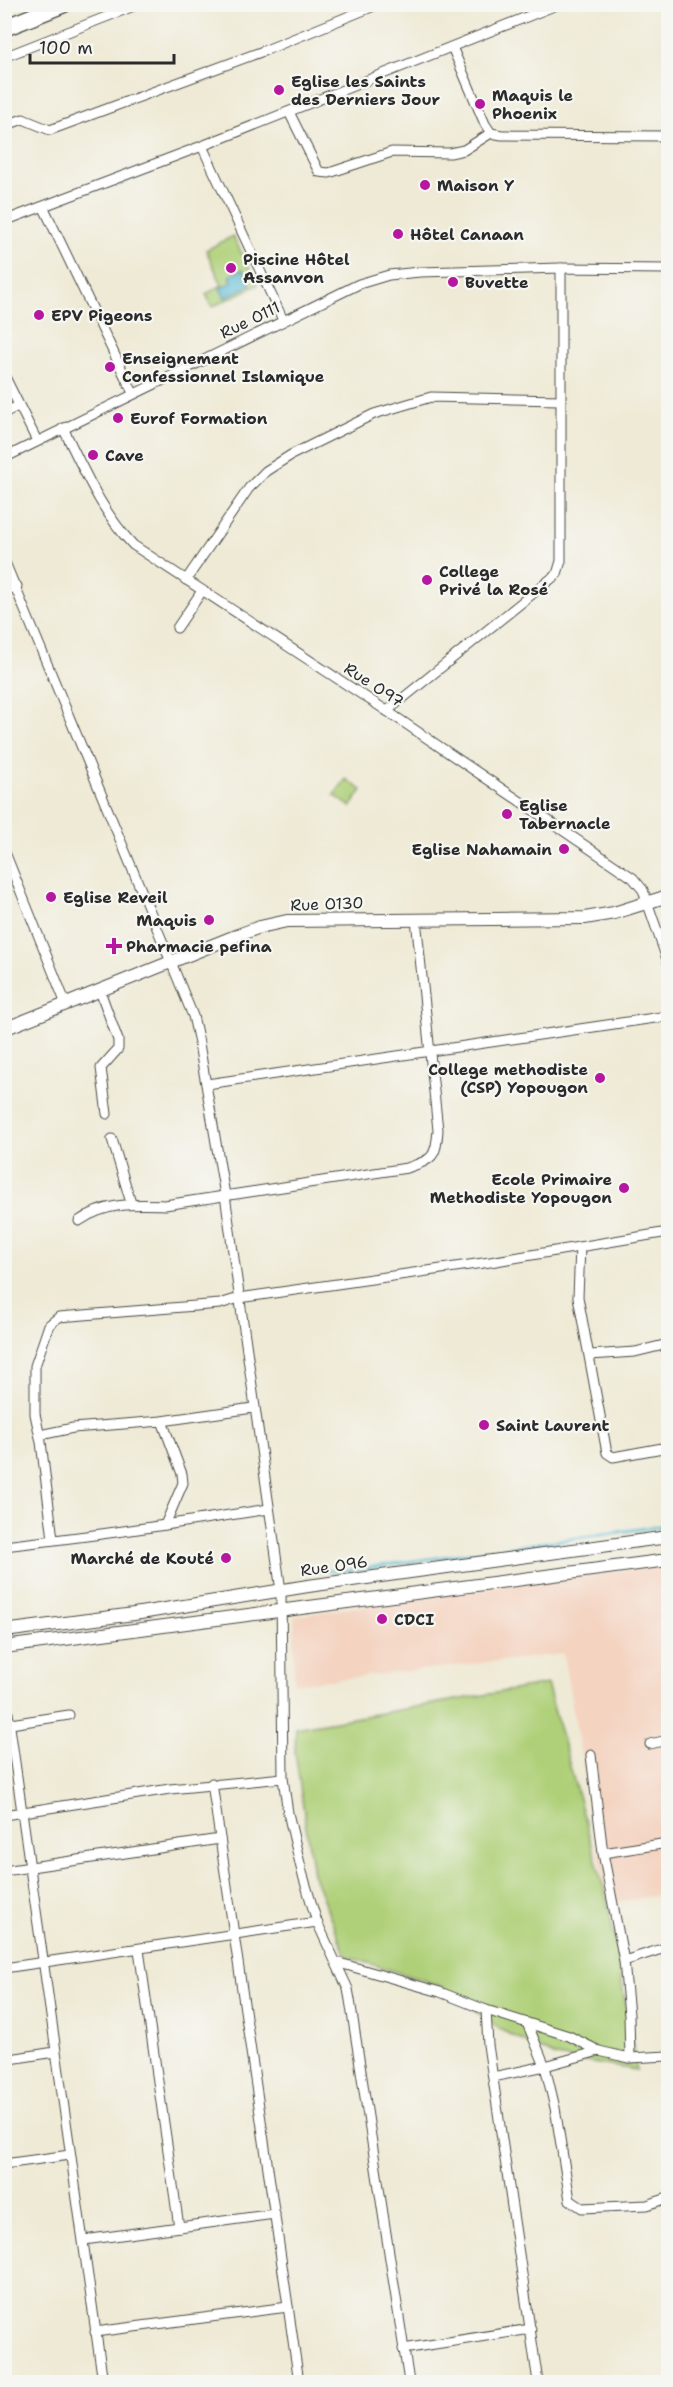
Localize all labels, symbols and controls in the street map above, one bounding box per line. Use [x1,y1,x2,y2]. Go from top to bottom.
scale bar [30,27,174,65]
text: 100 m [39,36,93,60]
place label: Eglise les Saints des Derniers Jour [291,71,441,110]
marker: Eglise les Saints des Derniers Jour [272,83,286,97]
place label: Maquis le Phoenix [492,85,574,124]
marker: Maquis le Phoenix [473,97,487,111]
place label: Maison Y [437,175,514,196]
marker: Maison Y [418,178,432,192]
place label: Hôtel Canaan [410,224,524,245]
marker: Hôtel Canaan [391,227,405,241]
place label: Piscine Hôtel Assanvon [243,249,350,288]
marker: Piscine Hôtel Assanvon [224,261,238,275]
place label: Buvette [465,272,529,293]
marker: Buvette [446,275,460,289]
street label: Rue O111 [217,296,283,344]
place label: EPV Pigeons [51,305,152,326]
marker: EPV Pigeons [32,308,46,322]
place label: Enseignement Confessionnel Islamique [122,348,325,387]
marker: Enseignement Confessionnel Islamique [103,360,117,374]
place label: Eurof Formation [130,408,268,429]
marker: Eurof Formation [111,411,125,425]
place label: Cave [105,445,144,466]
marker: Cave [86,448,100,462]
place label: College Privé la Rosé [439,561,549,600]
marker: College Privé la Rosé [420,573,434,587]
street label: Rue O97 [340,658,408,712]
place label: Eglise Tabernacle [519,795,611,834]
marker: Eglise Tabernacle [500,807,514,821]
place label: Eglise Nahamain [412,839,552,860]
marker: Eglise Nahamain [557,842,571,856]
place label: Eglise Reveil [63,887,168,908]
marker: Eglise Reveil [44,890,58,904]
street label: Rue O130 [290,892,364,916]
place label: Maquis [136,910,197,931]
marker: Maquis [202,913,216,927]
place label: Pharmacie pefina [126,936,272,957]
marker: Pharmacie pefina [107,939,121,953]
place label: College methodiste (CSP) Yopougon [428,1059,588,1098]
marker: College methodiste (CSP) Yopougon [593,1071,607,1085]
place label: Ecole Primaire Methodiste Yopougon [430,1169,612,1208]
marker: Ecole Primaire Methodiste Yopougon [617,1181,631,1195]
place label: Saint Laurent [496,1415,610,1436]
marker: Saint Laurent [477,1418,491,1432]
place label: Marché de Kouté [71,1548,214,1569]
marker: Marché de Kouté [219,1551,233,1565]
street label: Rue O96 [299,1551,369,1581]
place label: CDCI [394,1609,434,1630]
marker: CDCI [375,1612,389,1626]

